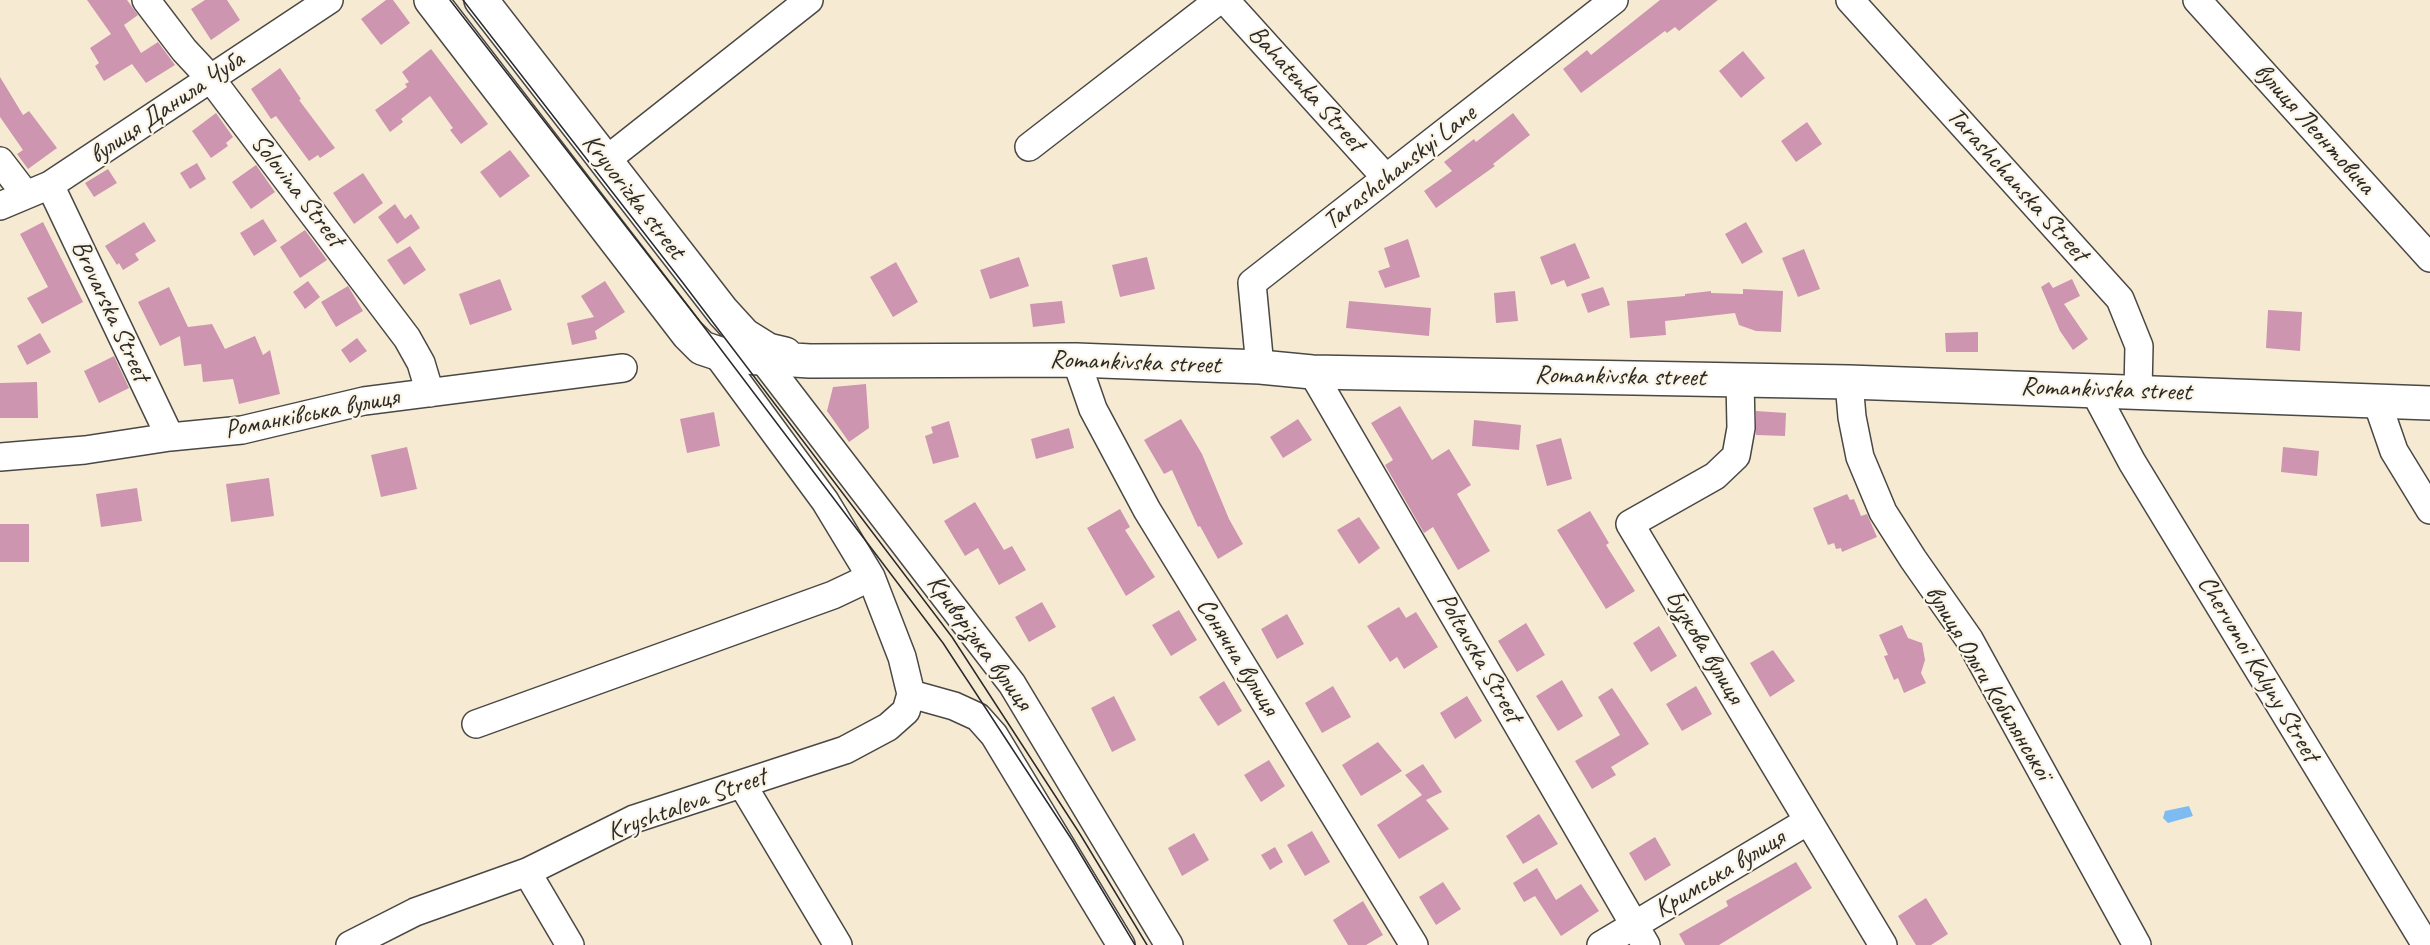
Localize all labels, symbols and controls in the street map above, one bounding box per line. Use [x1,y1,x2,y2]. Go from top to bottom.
street label: Bahatenka Street [1241,19,1371,159]
street label: вулиця Данила Чуба [84,45,250,171]
street label: вулиця Леонтовича [2247,57,2381,201]
street label: Tarashchanskyi Lane [1317,99,1483,237]
street label: Tarashchanska Street [1939,101,2095,269]
street label: Solovina Street [243,128,351,254]
street label: Kryvorizka street [574,128,692,266]
street label: Brovarska Street [64,235,156,387]
street label: Romankivska street [1049,344,1221,382]
street label: Romankivska street [1534,360,1706,394]
street label: Romankivska street [2020,371,2192,409]
street label: Романківська вулиця [222,382,402,446]
street label: Криворізька вулиця [919,569,1039,717]
street label: Chervonoi Kalyny Street [2190,570,2326,768]
street label: вулиця Ольги Кобилянської [1918,580,2058,786]
street label: Бузкова вулиця [1658,584,1750,710]
street label: Poltavska Street [1429,588,1529,728]
street label: Сонячна вулиця [1189,593,1285,721]
street label: Kryshtaleva Street [603,762,771,848]
street label: Кримська вулиця [1649,823,1791,925]

